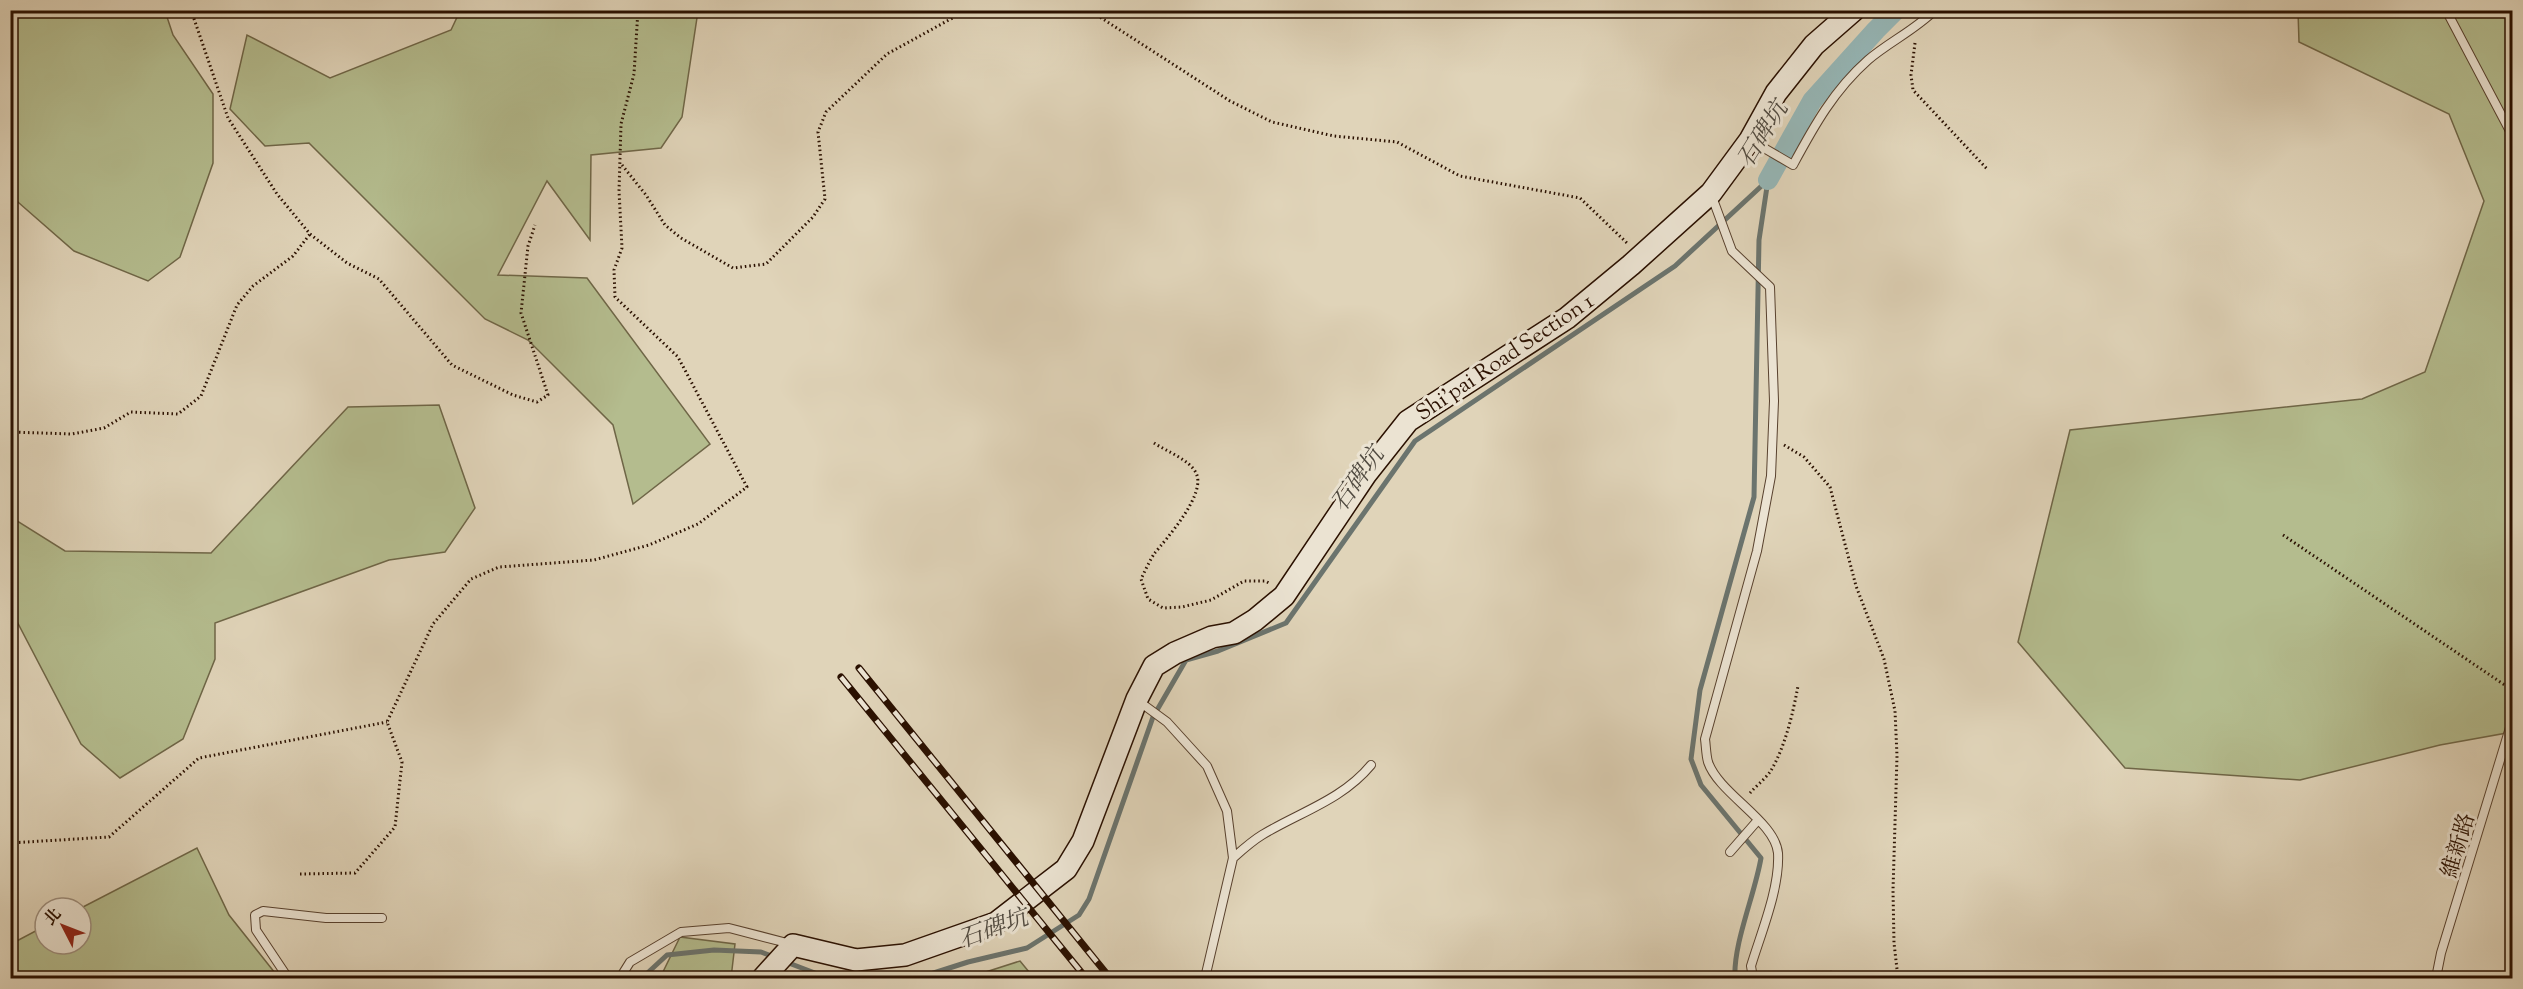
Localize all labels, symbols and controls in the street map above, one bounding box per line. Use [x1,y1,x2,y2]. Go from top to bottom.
water label: 石碑坑 [1730,92,1799,175]
street label: Shi'pai Road Section 1 [1410,287,1602,430]
water label: 石碑坑 [1324,438,1396,519]
street label: 維新路 [2435,810,2485,882]
north arrow [33,896,93,956]
water label: 石碑坑 [954,900,1037,958]
text: 北 [40,904,68,931]

